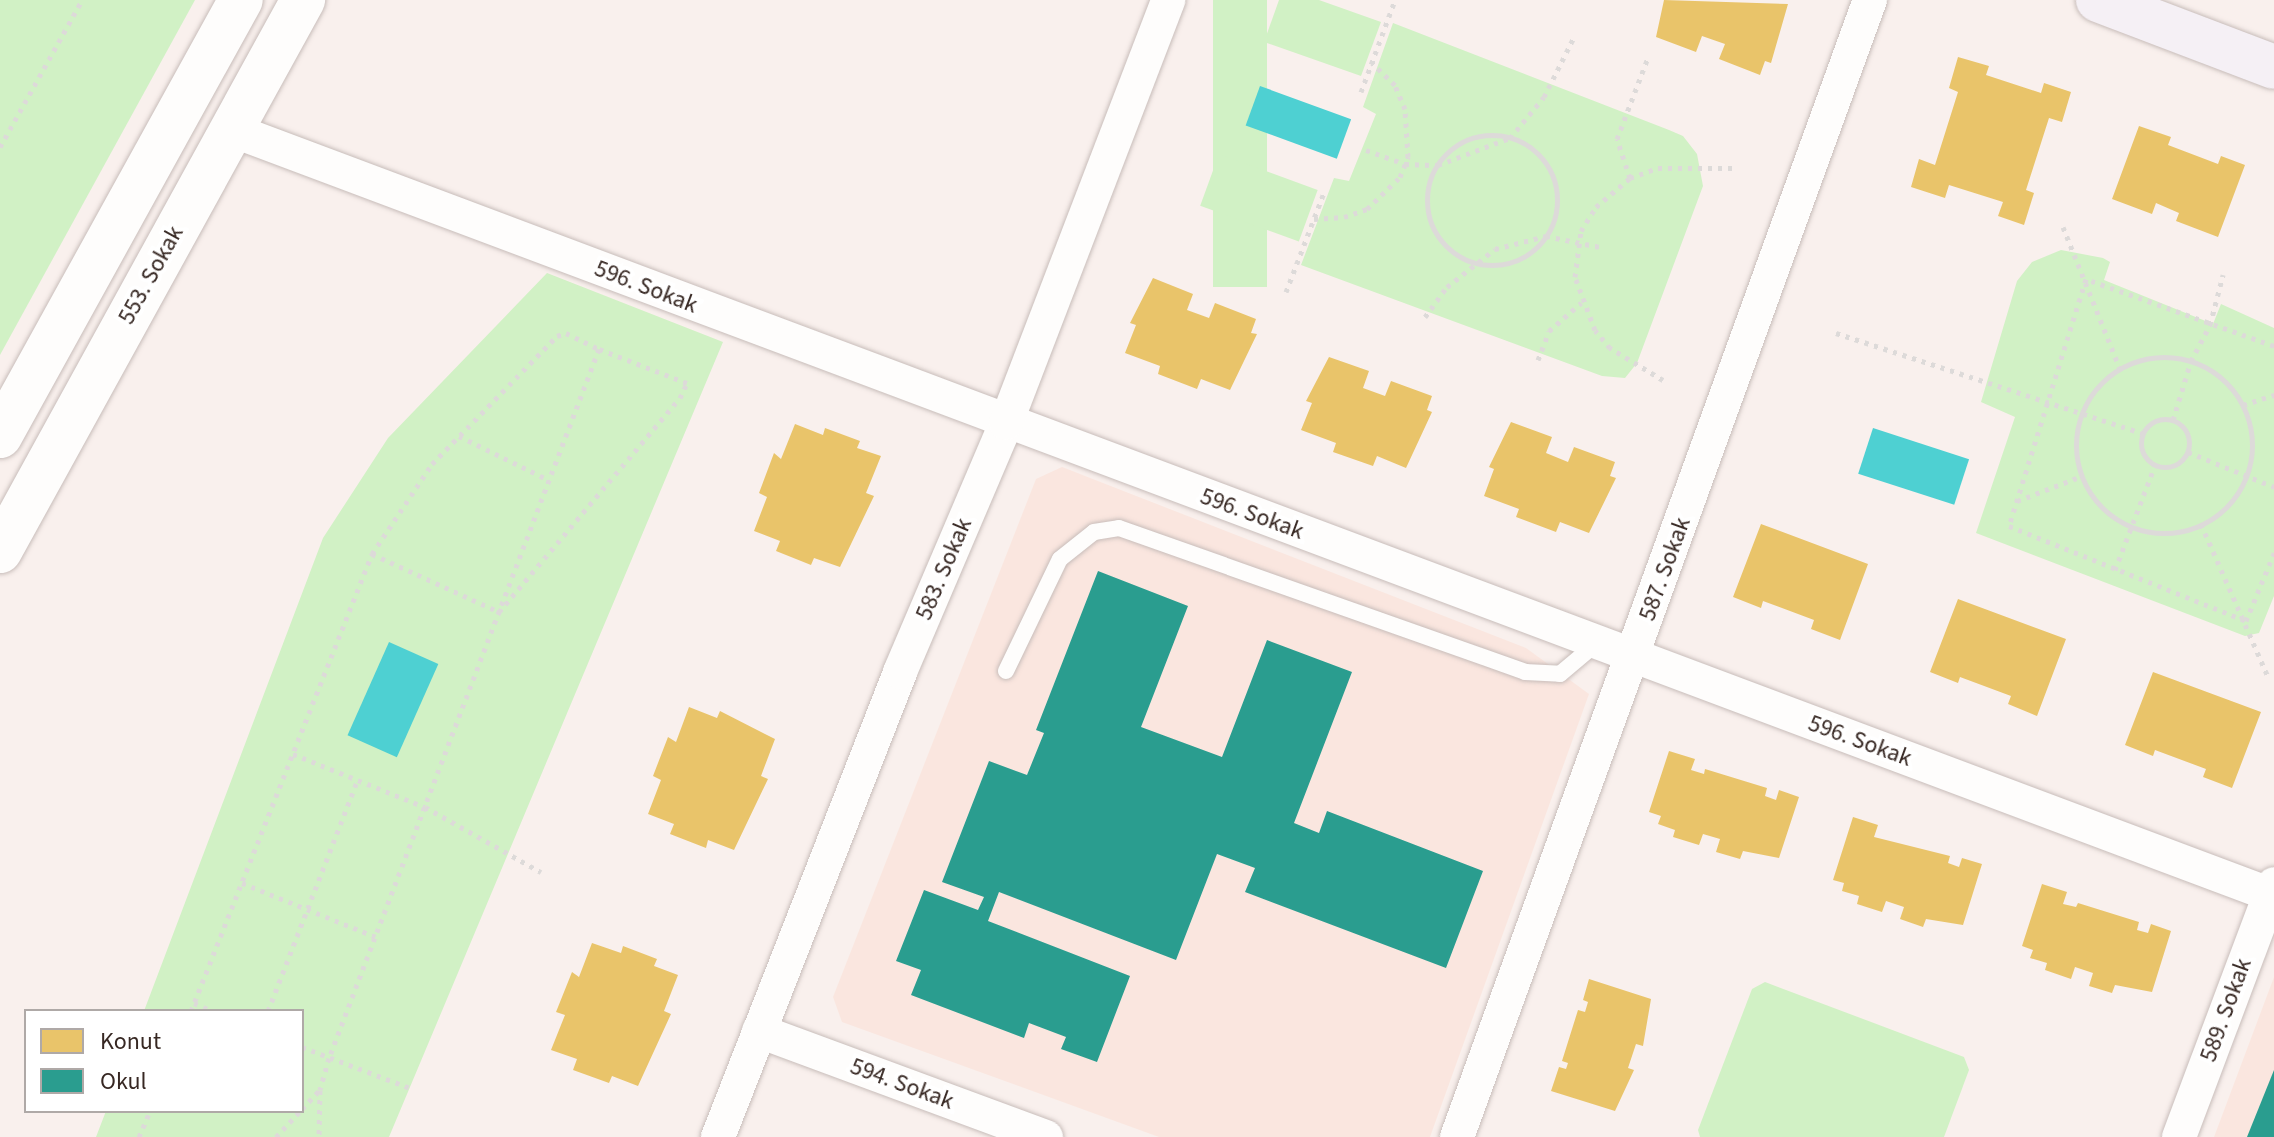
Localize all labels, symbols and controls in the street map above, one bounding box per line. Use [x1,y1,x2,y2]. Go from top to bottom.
street label: 553. Sokak [112,221,190,329]
street label: 596. Sokak [590,254,702,320]
street label: 596. Sokak [1196,482,1308,546]
street label: 587. Sokak [1633,513,1697,625]
street label: 583. Sokak [910,514,978,624]
street label: 596. Sokak [1804,709,1916,773]
street label: 589. Sokak [2194,954,2258,1066]
legend [24,1009,304,1113]
text: Konut [100,1024,161,1059]
street label: 594. Sokak [846,1052,958,1116]
text: Okul [100,1064,147,1099]

